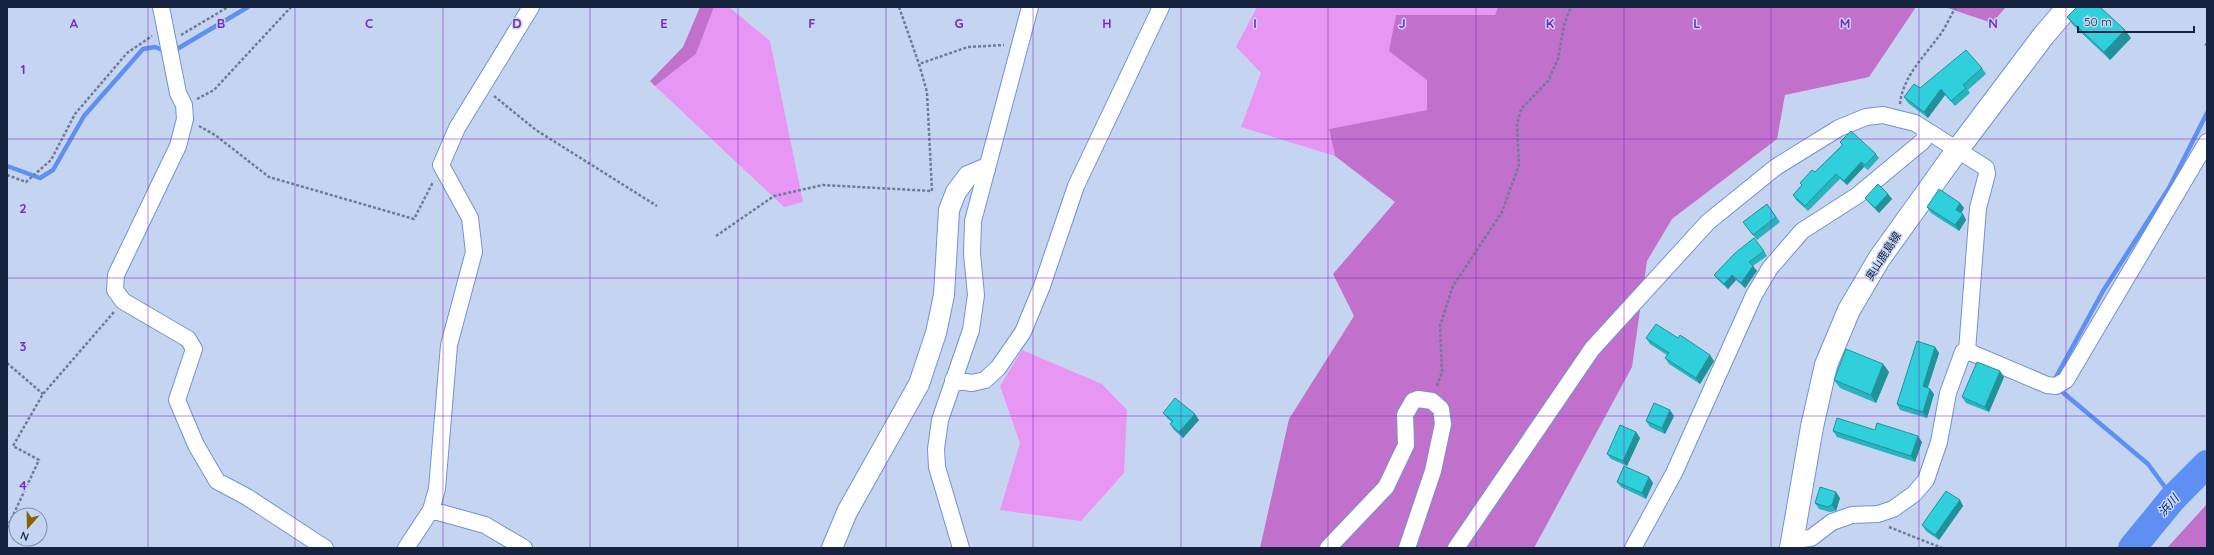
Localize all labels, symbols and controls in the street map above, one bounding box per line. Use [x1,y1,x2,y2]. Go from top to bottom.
scale bar [2078,8,2194,34]
text: 50 m [2084,14,2112,29]
text: A [70,15,79,31]
text: B [217,15,225,31]
text: C [365,15,373,31]
text: D [512,15,522,31]
text: E [660,15,668,31]
text: F [808,15,816,31]
text: G [954,15,964,31]
text: H [1102,15,1112,31]
text: I [1253,15,1257,31]
text: J [1398,15,1406,31]
text: K [1546,15,1555,31]
text: L [1693,15,1701,31]
text: M [1840,15,1850,31]
text: N [1988,15,1998,31]
text: 1 [20,61,26,77]
text: 2 [19,200,27,216]
street label: 奥山鹿島線 [1862,229,1904,283]
text: 3 [20,338,27,354]
text: 4 [19,477,27,493]
water label: 浜川 [2154,490,2183,519]
north arrow [8,507,48,547]
text: N [18,528,31,544]

